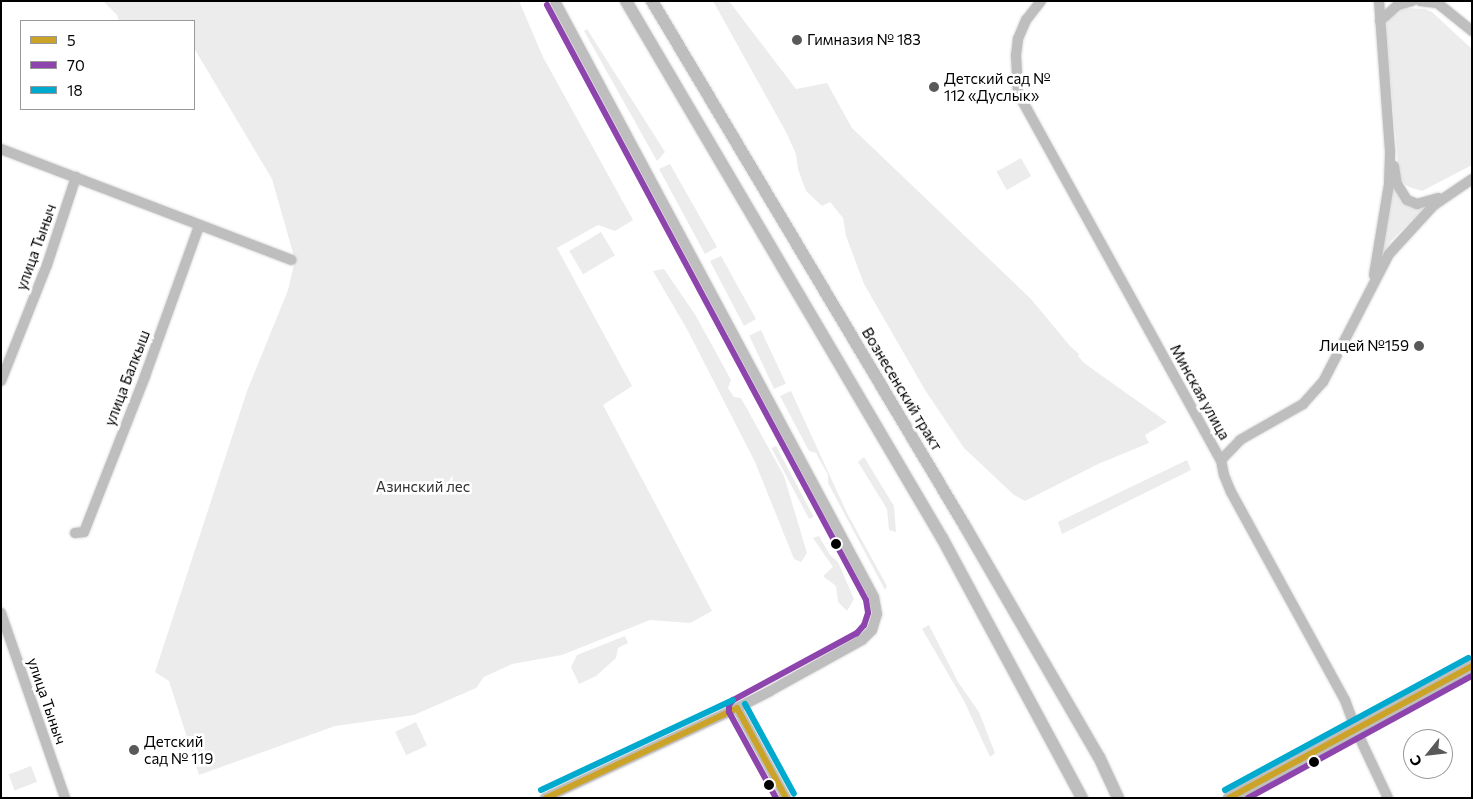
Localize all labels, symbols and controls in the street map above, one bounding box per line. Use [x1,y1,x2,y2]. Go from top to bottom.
legend [20,20,195,110]
text: 5 [67,31,76,49]
place label: Гимназия № 183 [807,31,921,49]
marker: Гимназия № 183 [791,34,803,46]
text: 70 [67,56,85,74]
place label: Детский сад № 112 «Дуслык» [944,69,1051,104]
text: 18 [67,81,83,99]
marker: Детский сад № 112 «Дуслык» [928,81,940,93]
street label: улица Тыныч [12,201,60,293]
street label: Вознесенский тракт [858,324,946,454]
street label: улица Балкыш [100,328,154,428]
place label: Лицей №159 [1319,337,1409,355]
marker: Лицей №159 [1413,340,1425,352]
street label: Минская улица [1166,341,1234,443]
park label: Азинский лес [376,478,470,496]
unlabelled marker [831,539,841,549]
street label: улица Тыныч [24,655,70,747]
north arrow [1403,729,1453,779]
place label: Детский сад № 119 [144,732,213,767]
marker: Детский сад № 119 [128,744,140,756]
text: С [1406,753,1425,769]
unlabelled marker [1309,757,1319,767]
unlabelled marker [764,780,774,790]

